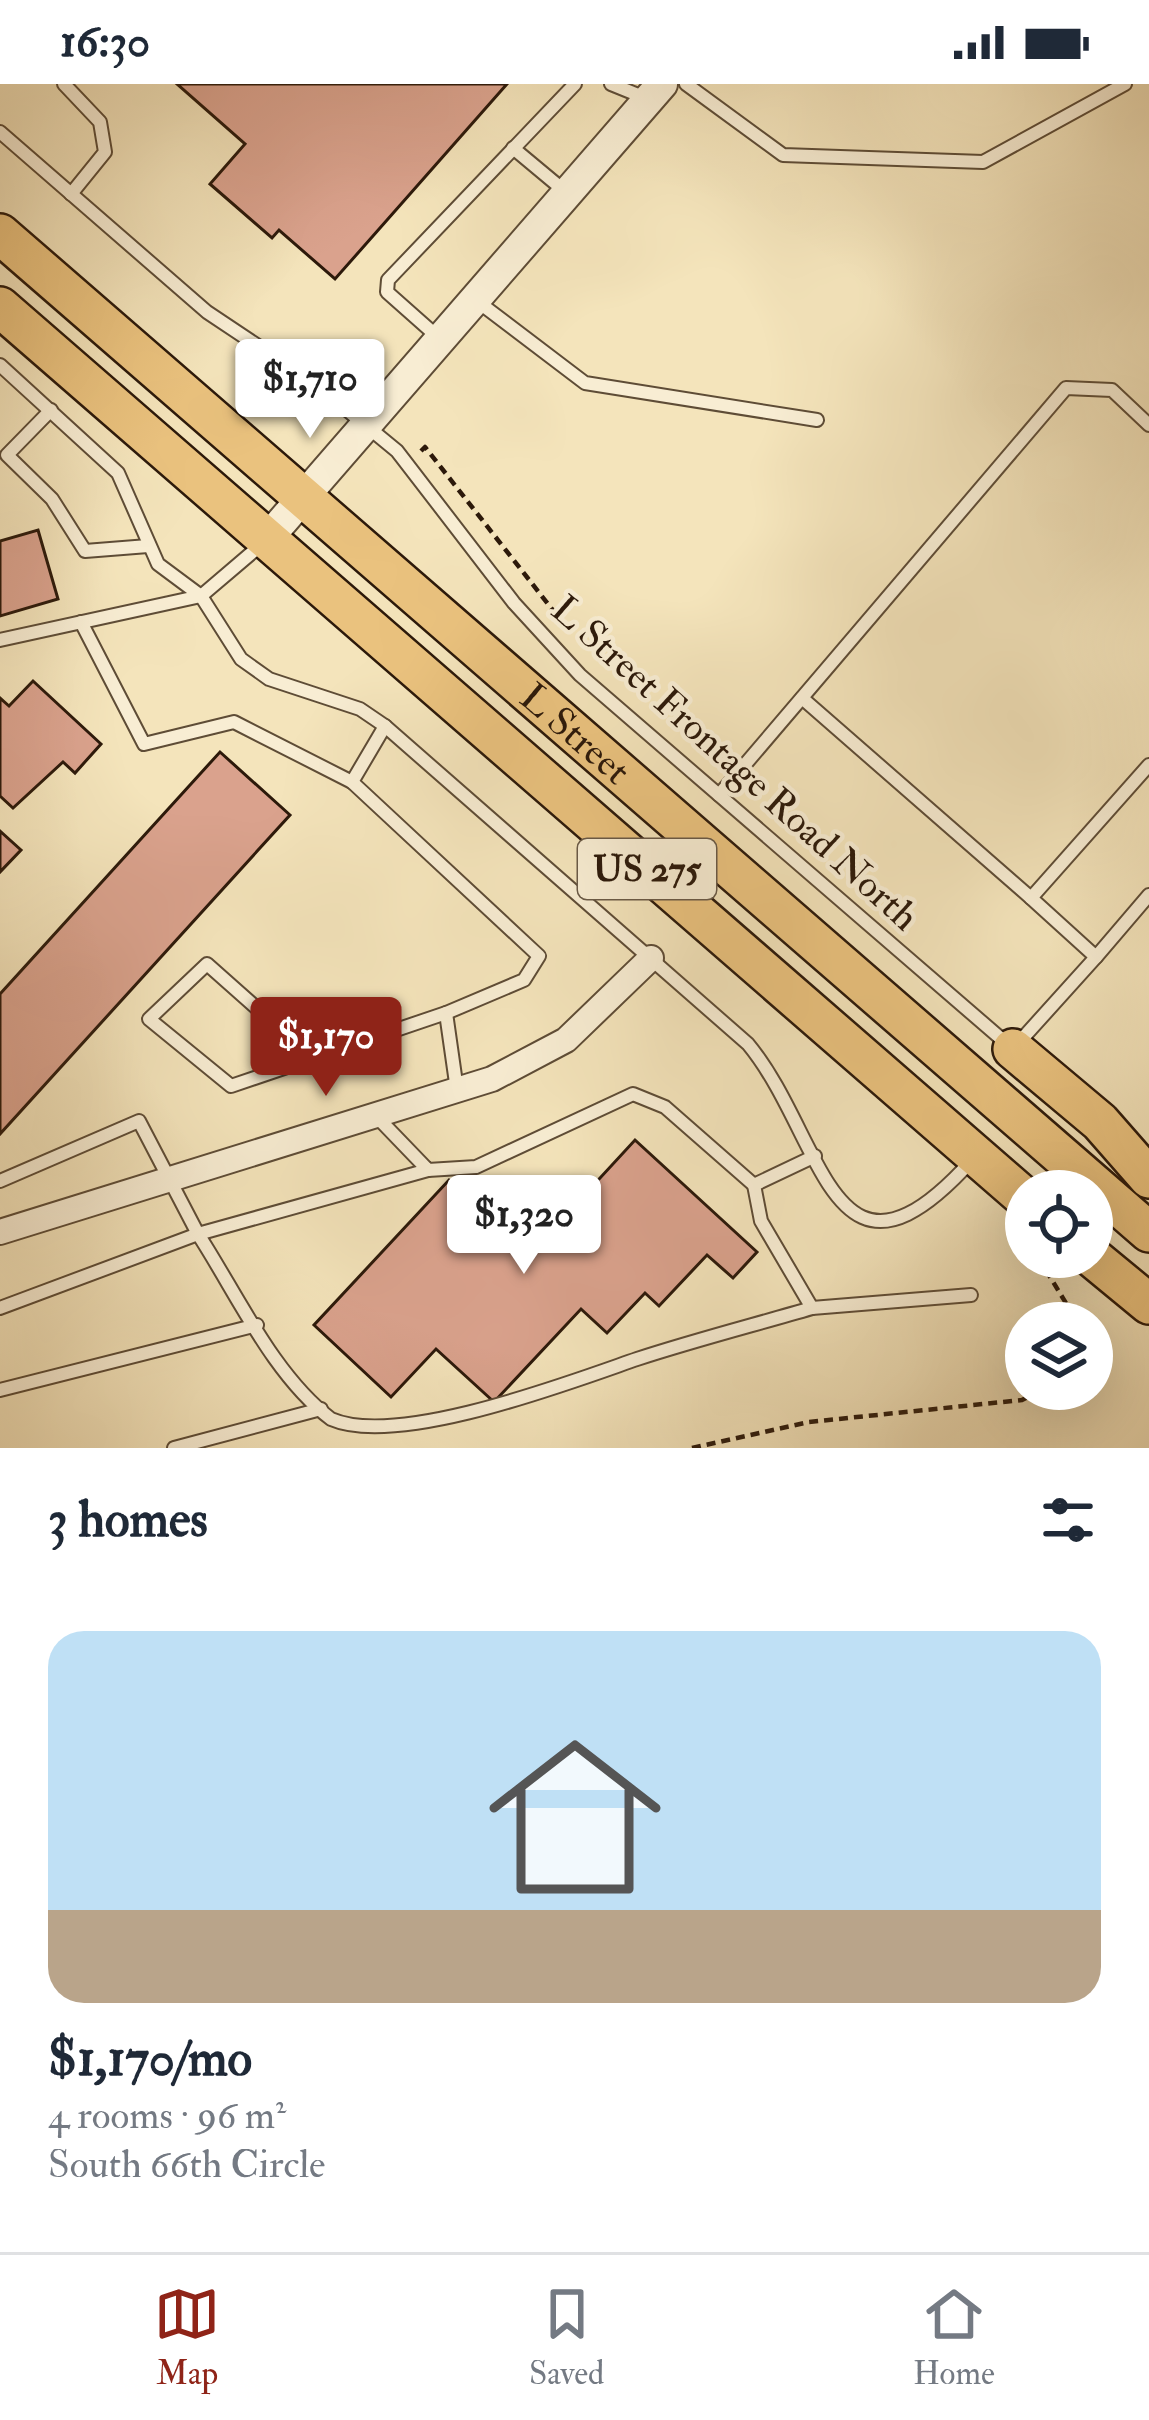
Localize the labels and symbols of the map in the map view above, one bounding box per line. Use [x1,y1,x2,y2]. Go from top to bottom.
pin: $1,710 [212,339,408,441]
street label: L Street Frontage Road North [541,585,929,941]
street label: L Street [510,672,641,795]
road number: US 275 [578,839,716,899]
pin: $1,170 [228,997,424,1099]
pin: $1,320 [426,1175,622,1277]

